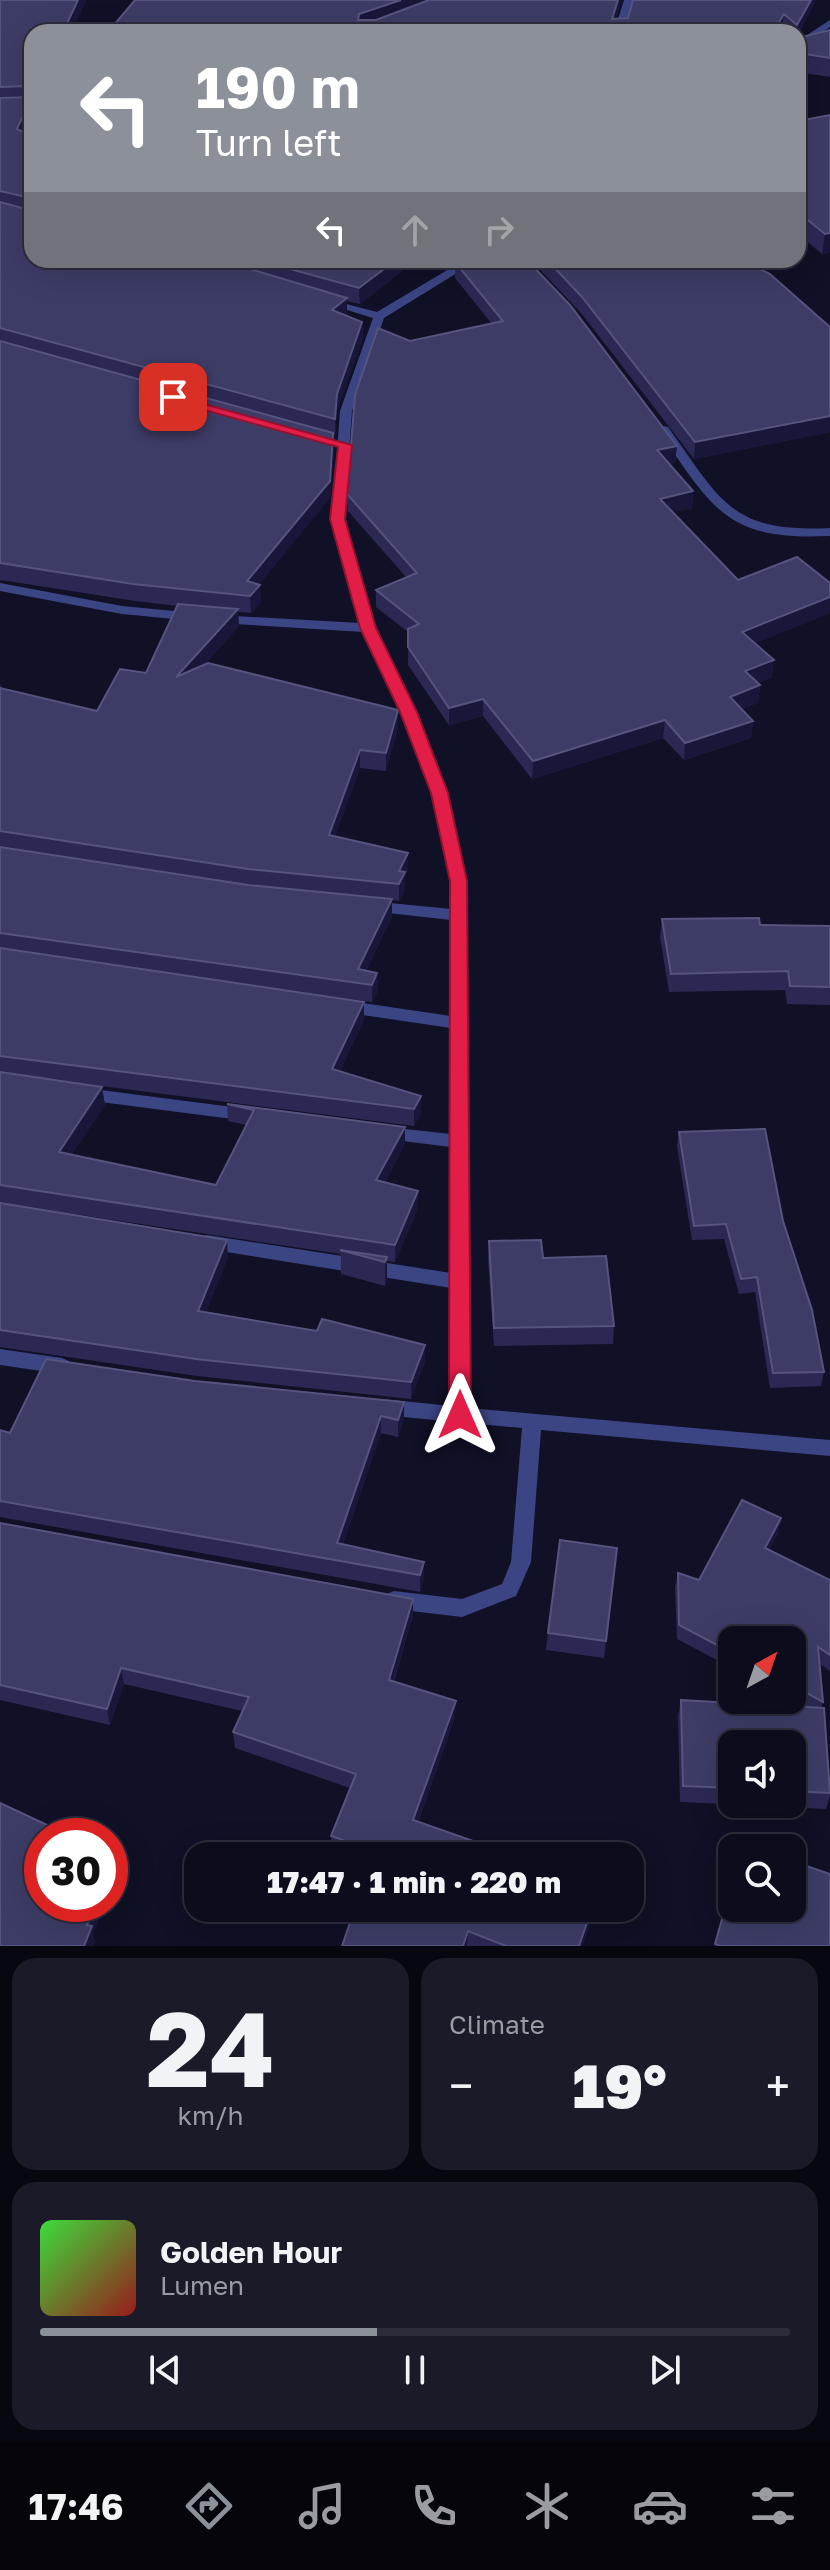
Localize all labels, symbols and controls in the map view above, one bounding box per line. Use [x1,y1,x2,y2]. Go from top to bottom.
text: 190 m [196,53,360,120]
icon: left [64,56,168,160]
text: Turn left [196,121,342,164]
icon: left [309,208,353,252]
icon: ahead [393,208,437,252]
icon: right [477,208,521,252]
pin [139,363,207,431]
icon: arrive [151,375,195,419]
position arrow [418,1373,502,1457]
north arrow [718,1626,806,1714]
map controls [718,1626,806,1922]
button: sound [718,1730,806,1818]
speed limit sign: 30 [24,1818,128,1922]
button: search [718,1834,806,1922]
text: 17:47 · 1 min · 220 m [267,1864,561,1900]
text: 24 [146,1985,275,2110]
text: Climate [449,2009,545,2040]
text: 19° [572,2049,667,2121]
text: − [449,2059,473,2112]
text: + [766,2059,790,2112]
text: km/h [177,2100,244,2131]
text: Golden Hour [160,2234,342,2270]
text: Lumen [160,2270,244,2301]
icon: previous [143,2348,187,2392]
icon: pause [393,2348,437,2392]
icon: next [643,2348,687,2392]
icon: directions [181,2478,237,2534]
icon: music [294,2478,350,2534]
icon: phone [406,2478,462,2534]
icon: climate [519,2478,575,2534]
icon: car [632,2478,688,2534]
icon: filters [745,2478,801,2534]
text: 17:46 [28,2485,124,2528]

